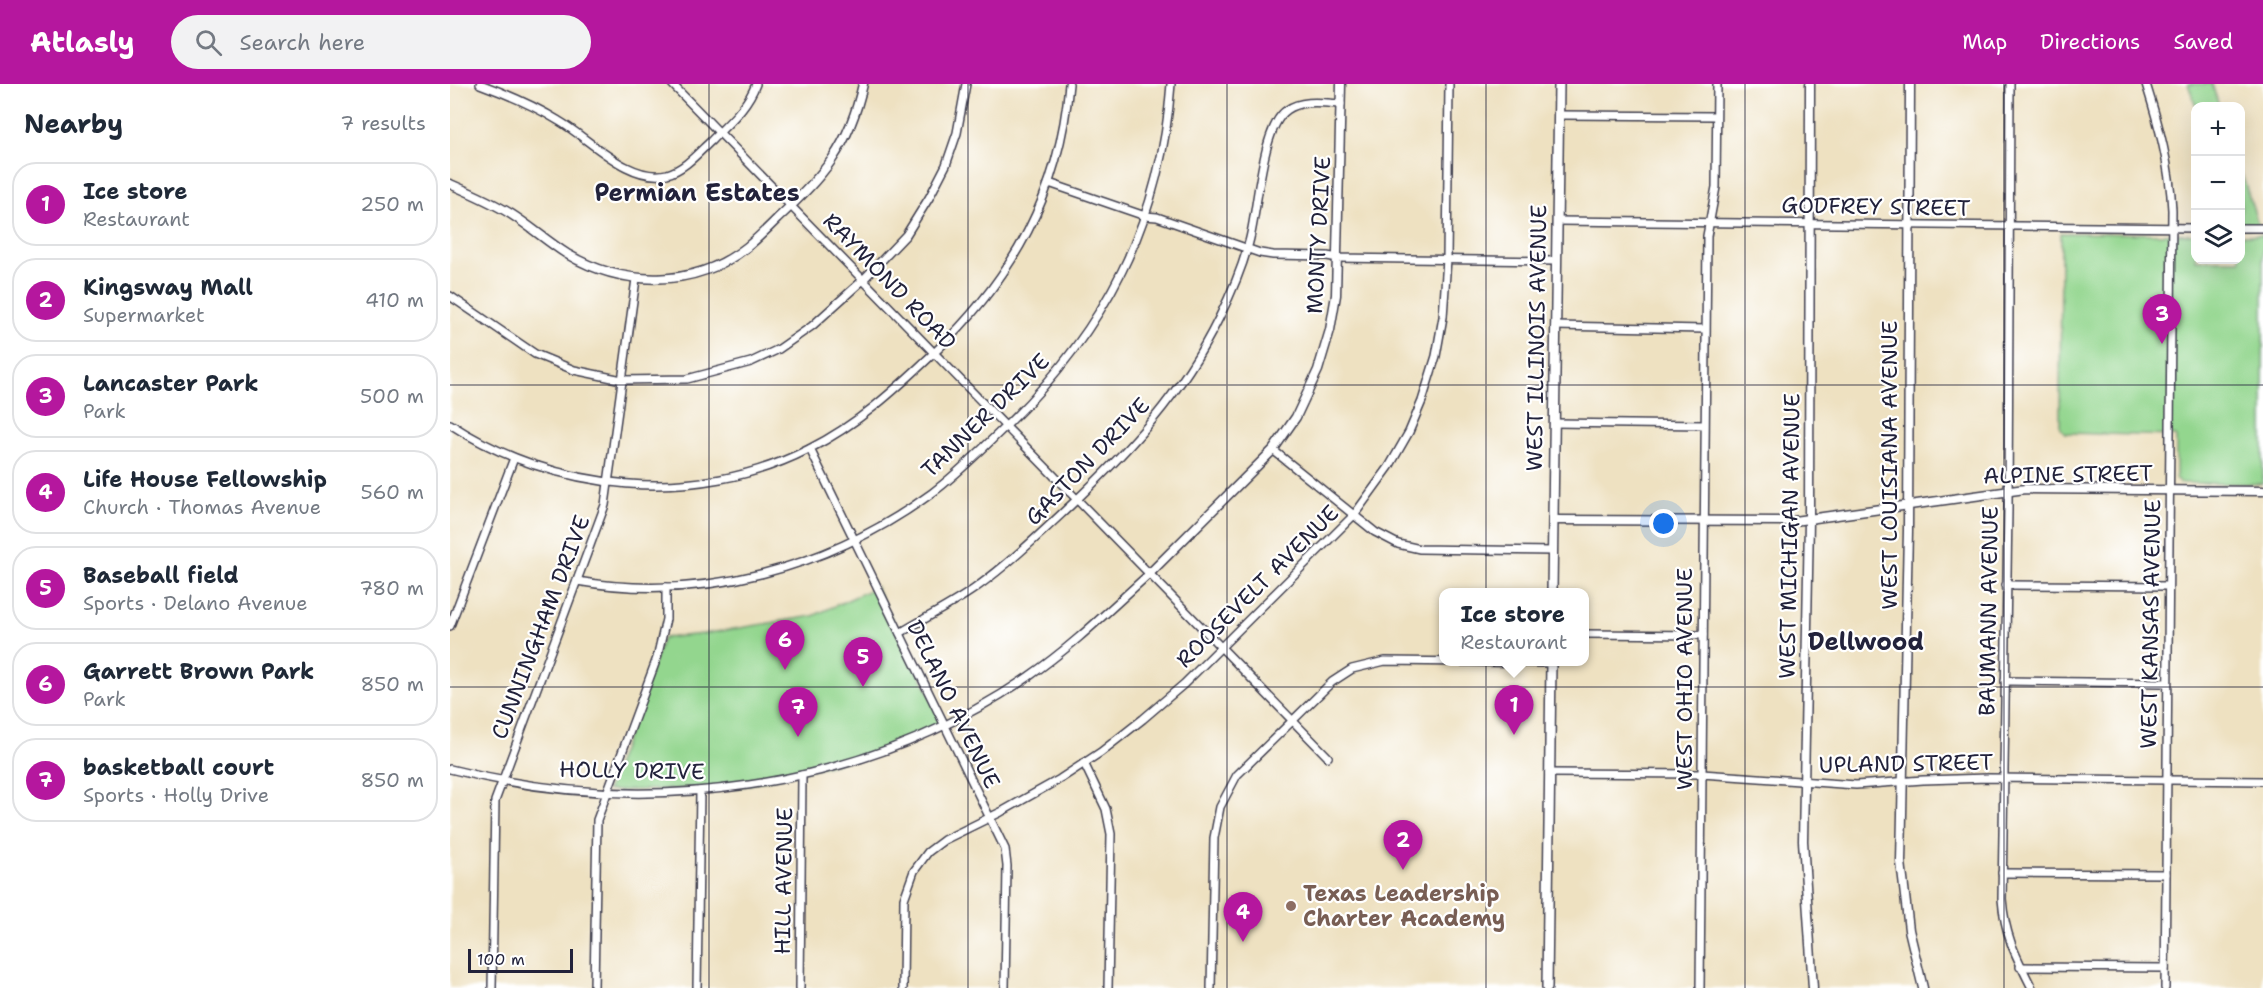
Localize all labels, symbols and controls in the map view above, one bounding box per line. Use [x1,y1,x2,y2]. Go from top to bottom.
search box [171,15,591,69]
text: Atlasly [30,23,135,61]
icon: search [192,26,225,59]
text: Search here [240,28,365,57]
text: Map [1962,28,2007,56]
text: Directions [2040,28,2140,56]
text: Saved [2173,28,2233,56]
map controls [2191,102,2245,264]
button: + [2191,102,2245,156]
text: Nearby [24,106,123,141]
text: 7 results [340,110,426,136]
street label: MONTY DRIVE [1300,155,1337,315]
button: − [2191,156,2245,210]
text: Ice store [83,177,187,206]
district label: Permian Estates [594,177,800,209]
street label: GODFREY STREET [1781,190,1971,223]
text: 1 [41,191,50,217]
text: 250 m [360,191,424,217]
street label: WEST ILLINOIS AVENUE [1520,204,1553,472]
text: Restaurant [83,206,190,232]
street label: RAYMOND ROAD [817,207,963,356]
button: layers [2191,210,2245,264]
text: Kingsway Mall [83,273,253,302]
text: 2 [39,287,53,313]
text: 410 m [365,287,424,313]
pin: 3 [2142,294,2182,344]
text: Supermarket [83,302,205,328]
street label: WEST LOUISIANA AVENUE [1875,320,1904,610]
street label: TANNER DRIVE [915,347,1056,484]
text: Lancaster Park [83,369,259,398]
text: 3 [39,383,53,409]
text: 500 m [360,383,424,409]
street label: GASTON DRIVE [1019,391,1156,531]
street label: WEST MICHIGAN AVENUE [1773,393,1806,679]
text: Park [83,398,126,424]
street label: ALPINE STREET [1983,459,2154,490]
text: Life House Fellowship [83,465,327,494]
text: 4 [39,479,53,505]
text: 560 m [361,479,424,505]
text: Church · Thomas Avenue [83,494,321,520]
street label: ROOSEVELT AVENUE [1170,499,1345,674]
street label: WEST KANSAS AVENUE [2134,499,2167,749]
street label: BAUMANN AVENUE [1972,506,2005,716]
your location [1649,509,1678,538]
street label: CUNNINGHAM DRIVE [484,511,597,743]
text: Baseball field [83,561,239,590]
street label: WEST OHIO AVENUE [1670,568,1699,790]
text: 5 [39,575,52,601]
text: 780 m [359,575,424,601]
popup [1439,588,1589,666]
text: Sports · Delano Avenue [83,590,308,616]
text: Ice store [1460,600,1565,629]
street label: DELANO AVENUE [900,615,1007,793]
pin: 6 [766,620,804,670]
district label: Dellwood [1808,626,1924,658]
text: Restaurant [1460,629,1568,655]
pin: 5 [844,638,882,687]
text: Garrett Brown Park [83,657,314,686]
text: 6 [39,671,53,697]
text: 850 m [360,671,424,697]
text: Park [83,686,126,712]
pin: 1 [1494,686,1534,735]
pin: 7 [778,688,818,737]
street label: UPLAND STREET [1818,747,1994,780]
text: basketball court [83,753,274,782]
street label: HOLLY DRIVE [559,755,705,786]
text: 7 [39,767,53,793]
text: 850 m [360,767,424,793]
text: Sports · Holly Drive [83,782,269,808]
street label: HILL AVENUE [768,807,799,955]
pin: 2 [1384,820,1422,870]
place label: Texas Leadership Charter Academy [1303,879,1505,933]
pin: 4 [1224,892,1262,942]
marker: Texas Leadership Charter Academy [1284,899,1298,913]
scale bar [468,946,573,974]
text: 100 m [477,949,525,970]

